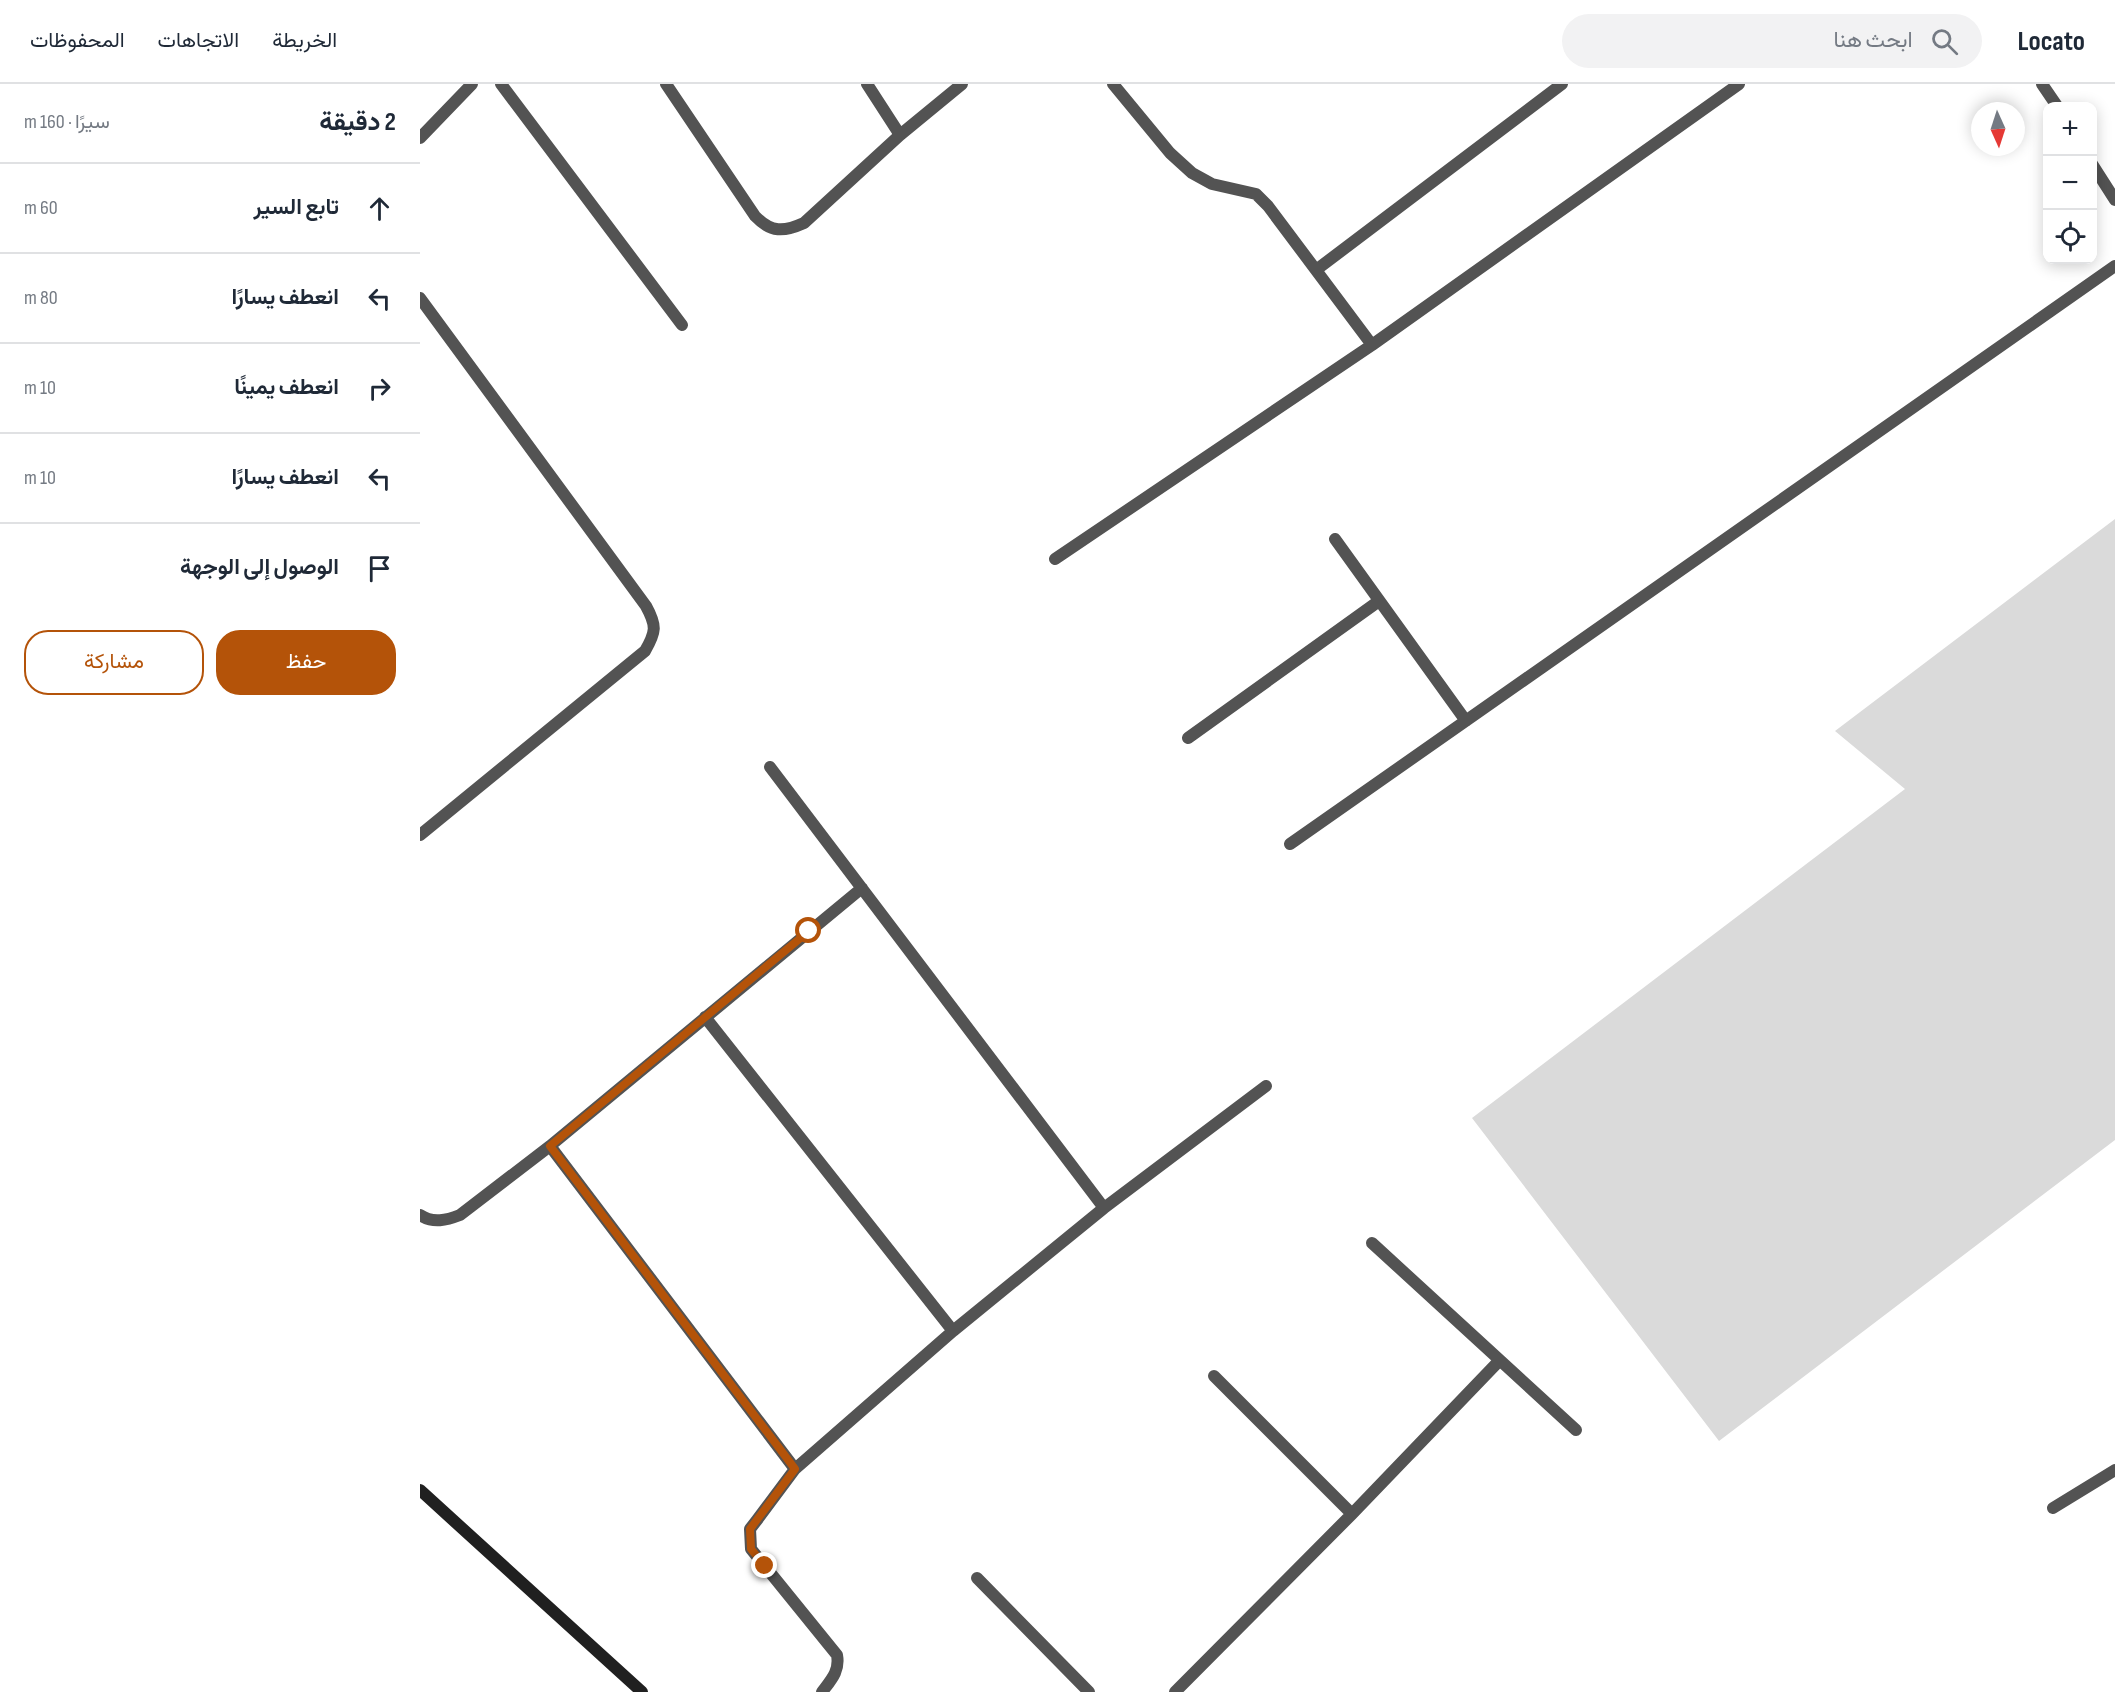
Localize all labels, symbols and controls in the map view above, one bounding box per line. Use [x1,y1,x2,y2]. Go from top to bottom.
search box [1562,14,1982,68]
icon: search [1928,25,1961,58]
text: Locato [2018,25,2085,58]
text: ابحث هنا [1834,27,1913,54]
text: المحفوظات [30,28,125,53]
text: الاتجاهات [158,28,239,53]
text: الخريطة [272,28,337,53]
north arrow [1971,102,2025,156]
map controls [2043,102,2097,264]
button: + [2043,102,2097,156]
text: 2 دقيقة [319,107,396,138]
text: سيرًا · 160 m [24,110,110,134]
button: − [2043,156,2097,210]
icon: ahead [363,192,396,225]
text: تابع السير [254,194,339,221]
text: 60 m [24,196,58,220]
button: locate [2043,210,2097,264]
icon: left [363,282,396,315]
text: انعطف يسارًا [231,284,339,311]
text: 80 m [24,286,58,310]
icon: right [363,372,396,405]
text: انعطف يمينًا [234,374,339,401]
text: 10 m [24,376,56,400]
icon: left [363,462,396,495]
text: انعطف يسارًا [231,464,339,491]
text: 10 m [24,466,56,490]
icon: arrive [363,552,396,585]
text: الوصول إلى الوجهة [180,554,339,581]
button: مشاركة [24,630,204,695]
button: حفظ [216,630,396,695]
route start [795,917,821,943]
route end [751,1552,777,1578]

